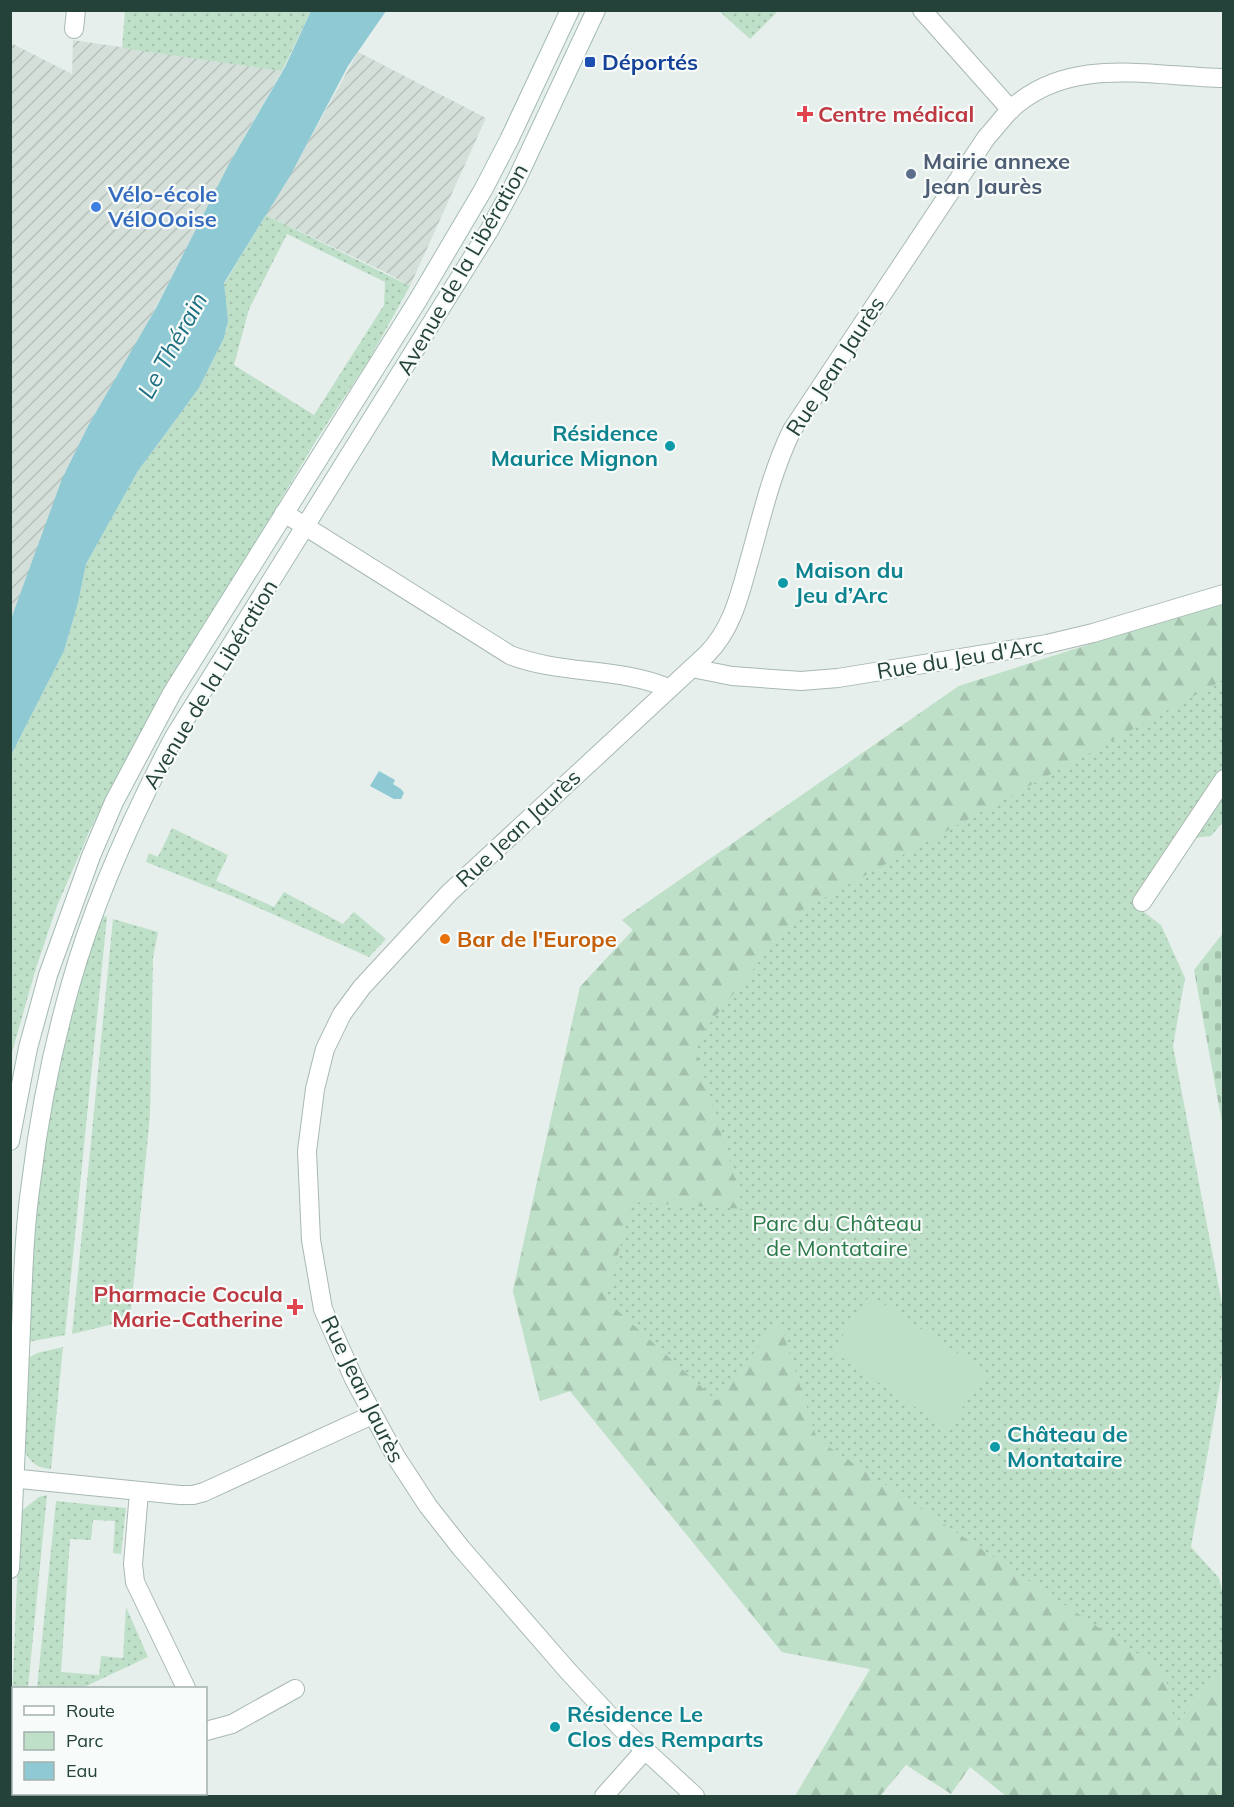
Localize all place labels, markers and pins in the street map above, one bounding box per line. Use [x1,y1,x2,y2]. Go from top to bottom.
place label: Déportés [602,48,698,76]
marker: Déportés [583,55,597,69]
place label: Centre médical [818,100,974,128]
marker: Centre médical [796,105,814,123]
place label: Mairie annexe Jean Jaurès [923,147,1070,200]
marker: Mairie annexe Jean Jaurès [904,167,918,181]
place label: Vélo-école VélOOoise [107,180,217,233]
marker: Vélo-école VélOOoise [89,200,103,214]
place label: Résidence Maurice Mignon [491,419,658,472]
marker: Résidence Maurice Mignon [663,439,677,453]
place label: Maison du Jeu d’Arc [795,556,904,609]
marker: Maison du Jeu d’Arc [776,576,790,590]
place label: Bar de l'Europe [457,925,617,953]
marker: Bar de l'Europe [438,932,452,946]
place label: Pharmacie Cocula Marie-Catherine [94,1280,283,1333]
marker: Pharmacie Cocula Marie-Catherine [288,1300,302,1314]
place label: Château de Montataire [1007,1420,1128,1473]
marker: Château de Montataire [988,1440,1002,1454]
place label: Résidence Le Clos des Remparts [567,1700,764,1753]
marker: Résidence Le Clos des Remparts [548,1720,562,1734]

